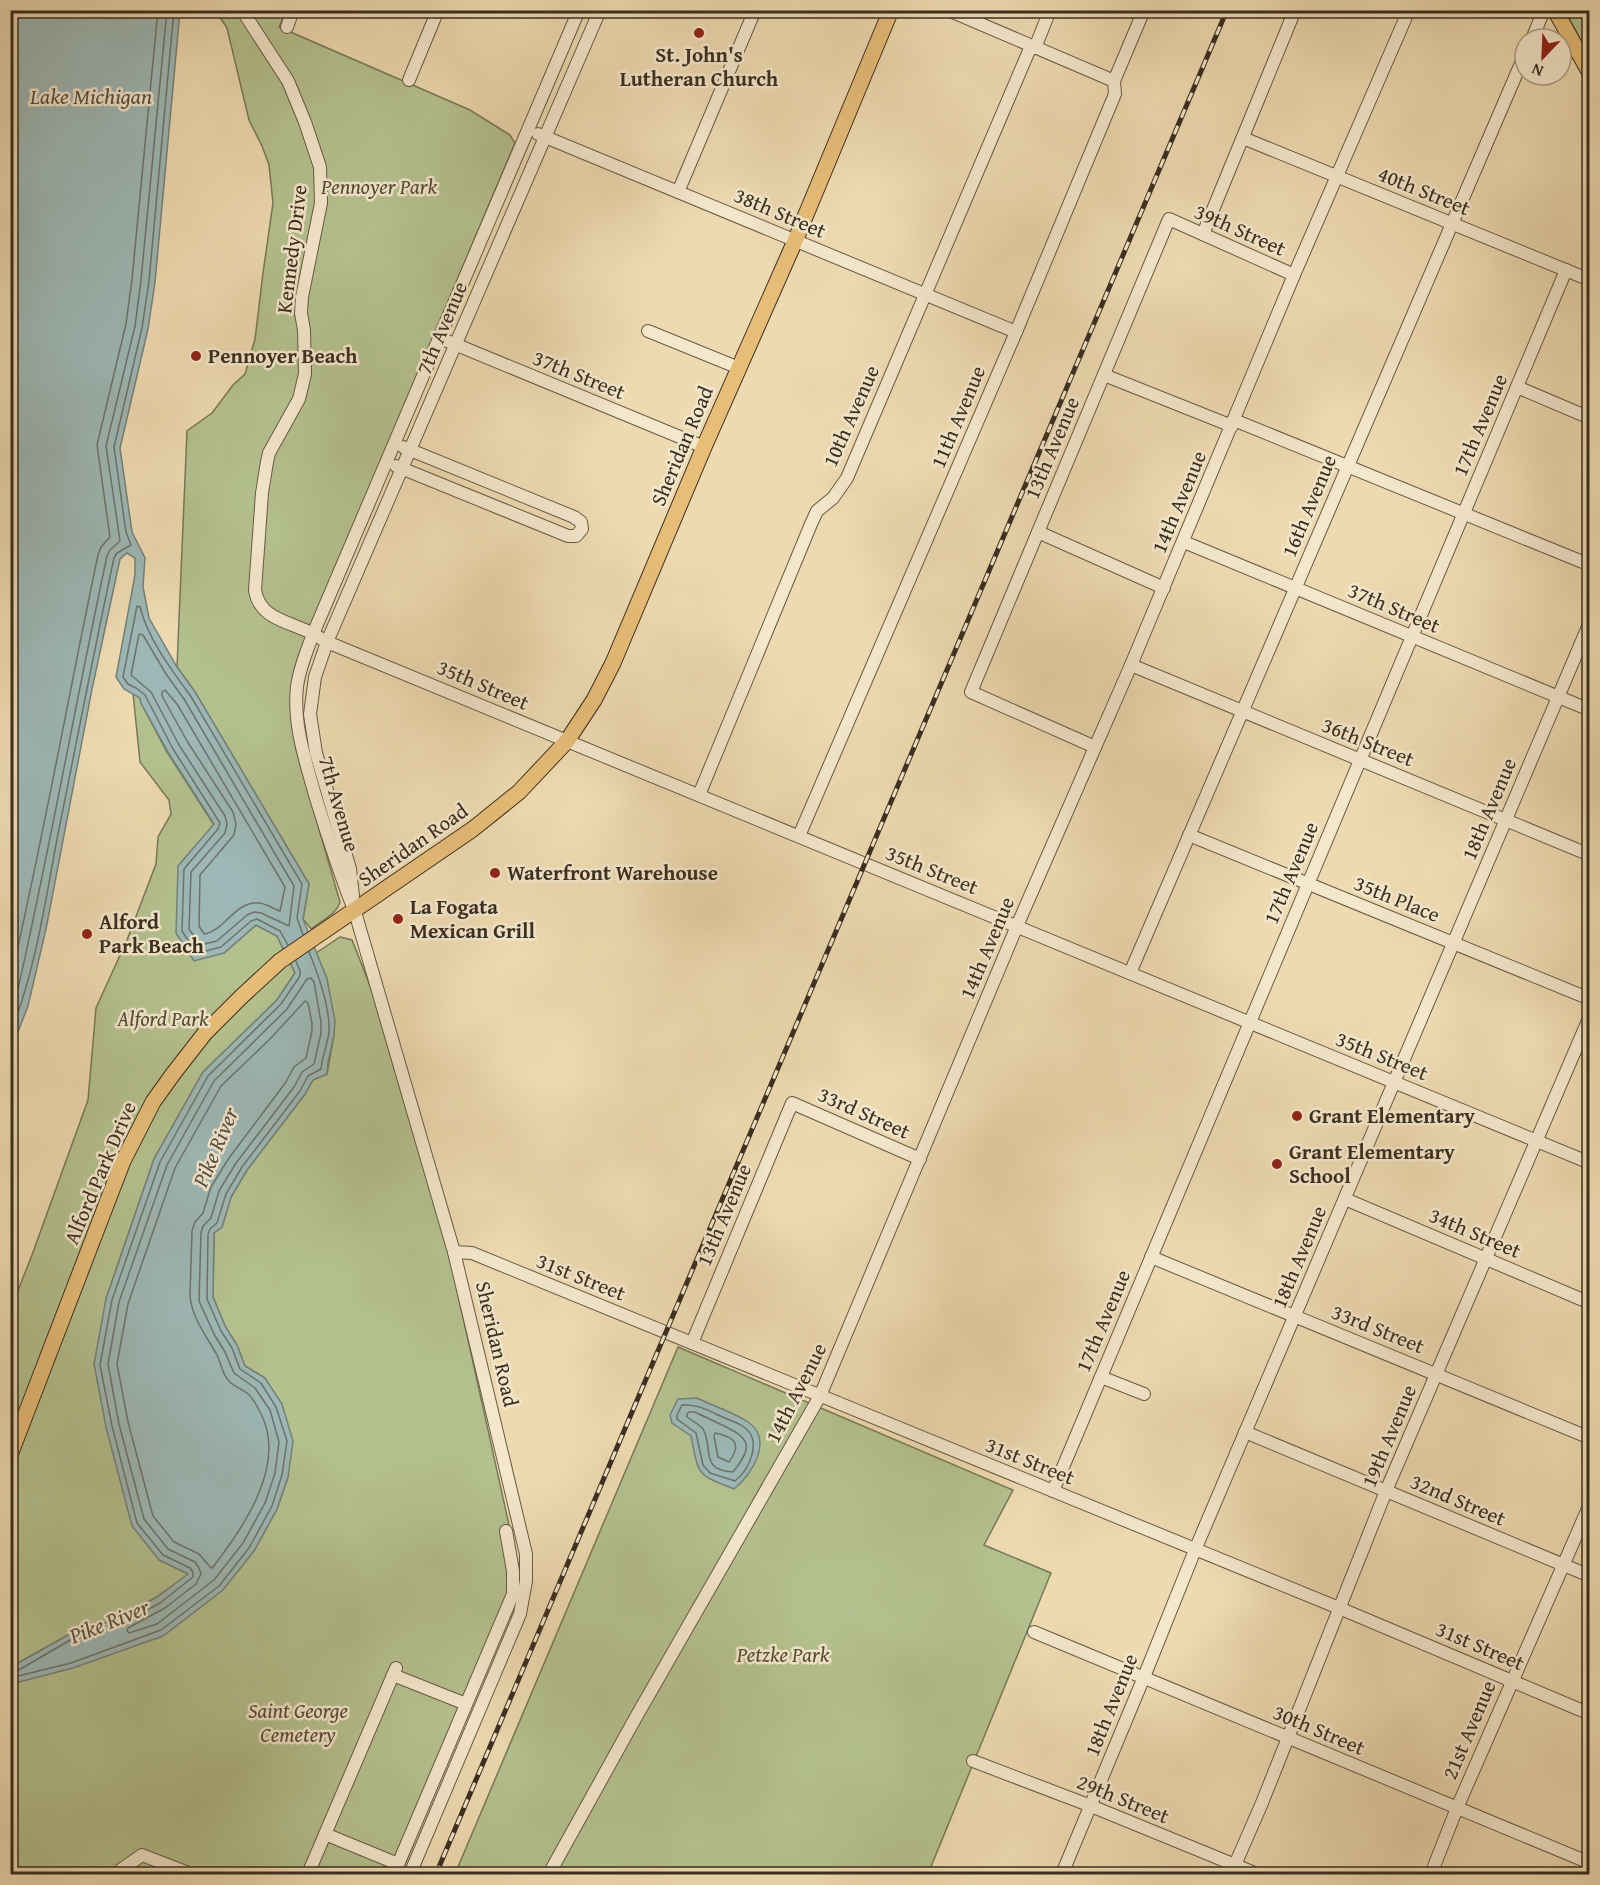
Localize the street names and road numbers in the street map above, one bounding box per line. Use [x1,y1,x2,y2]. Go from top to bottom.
street label: 40th Street [1373,158,1476,223]
street label: 38th Street [729,179,832,246]
street label: Kennedy Drive [268,183,315,315]
street label: 39th Street [1190,196,1291,264]
street label: 7th Avenue [408,276,475,379]
street label: 37th Street [528,342,631,407]
street label: 10th Avenue [814,360,887,472]
street label: 11th Avenue [922,361,993,473]
street label: 17th Avenue [1444,369,1515,481]
street label: Sheridan Road [642,380,721,511]
street label: 13th Avenue [1016,392,1087,504]
street label: 14th Avenue [1143,446,1214,558]
street label: 16th Avenue [1273,450,1344,562]
street label: 37th Street [1343,574,1446,641]
street label: 35th Street [432,651,535,718]
street label: 36th Street [1317,709,1420,774]
street label: 7th Avenue [311,752,368,856]
street label: 18th Avenue [1453,753,1524,865]
street label: Sheridan Road [351,795,475,894]
street label: 17th Avenue [1255,817,1326,929]
street label: 35th Street [881,837,984,902]
street label: 35th Place [1350,867,1445,930]
street label: 14th Avenue [951,892,1022,1004]
street label: 35th Street [1331,1023,1434,1088]
street label: 33rd Street [813,1079,916,1147]
street label: Alford Park Drive [55,1096,144,1249]
street label: 13th Avenue [688,1159,759,1271]
street label: 34th Street [1424,1199,1527,1266]
street label: 18th Avenue [1263,1201,1334,1313]
street label: 31st Street [532,1245,631,1309]
street label: 17th Avenue [1067,1265,1138,1377]
street label: Sheridan Road [468,1278,527,1410]
street label: 33rd Street [1327,1296,1430,1361]
street label: 14th Avenue [757,1337,834,1448]
street label: 19th Avenue [1353,1380,1424,1492]
street label: 31st Street [981,1429,1080,1493]
street label: 32nd Street [1406,1466,1511,1534]
street label: 31st Street [1431,1613,1530,1678]
street label: 18th Avenue [1076,1649,1145,1761]
street label: 21st Avenue [1434,1675,1503,1784]
street label: 30th Street [1268,1696,1371,1763]
street label: 29th Street [1072,1766,1175,1831]

